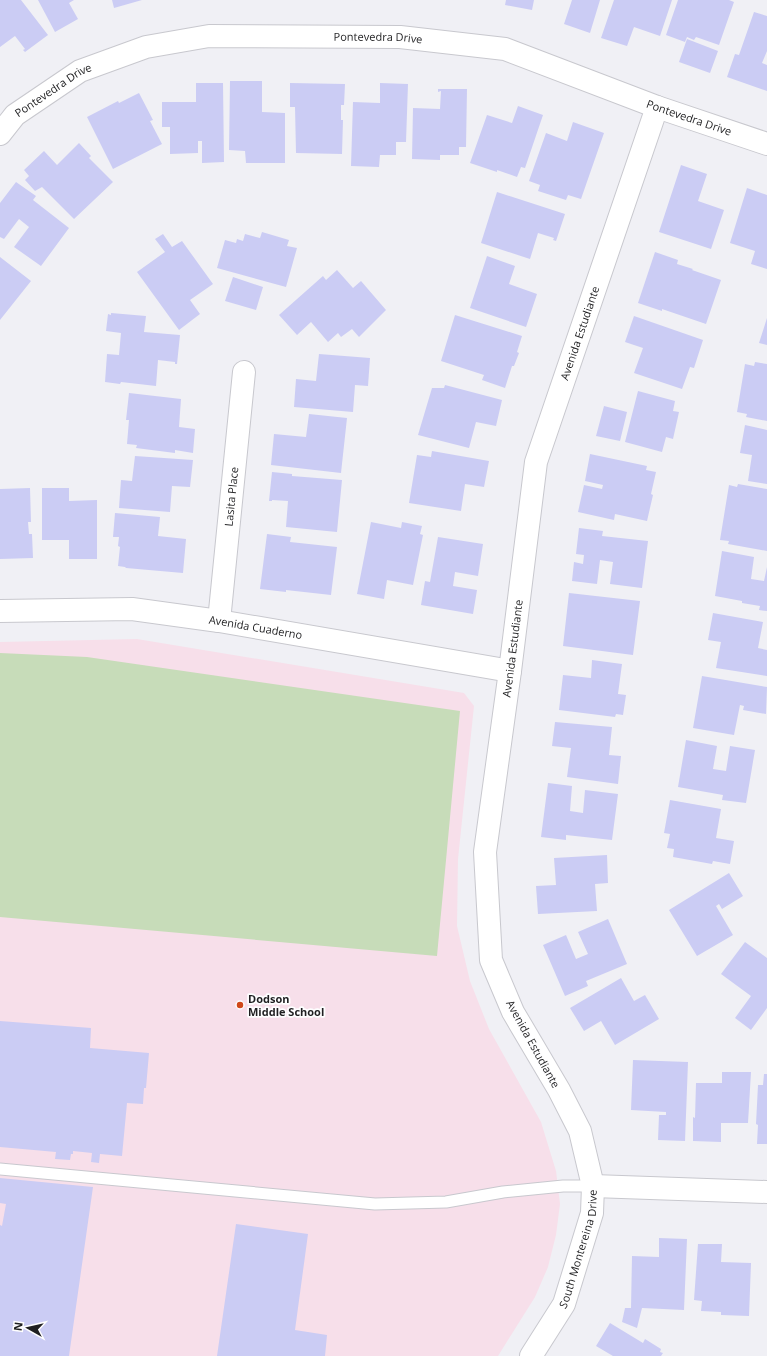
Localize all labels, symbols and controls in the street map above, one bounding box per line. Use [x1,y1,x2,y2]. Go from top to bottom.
street label: Pontevedra Drive [334,29,423,47]
street label: Pontevedra Drive [12,59,93,120]
street label: Pontevedra Drive [644,96,734,139]
street label: Avenida Estudiante [556,284,602,382]
street label: Lasita Place [221,466,241,527]
street label: Avenida Estudiante [498,599,526,698]
street label: Avenida Cuaderno [208,612,304,642]
place label: Dodson Middle School [248,991,324,1019]
street label: Avenida Estudiante [503,997,564,1090]
marker: Dodson Middle School [235,1000,245,1010]
street label: South Montereina Drive [555,1189,600,1311]
north arrow [8,1308,48,1348]
text: N [10,1321,26,1332]

